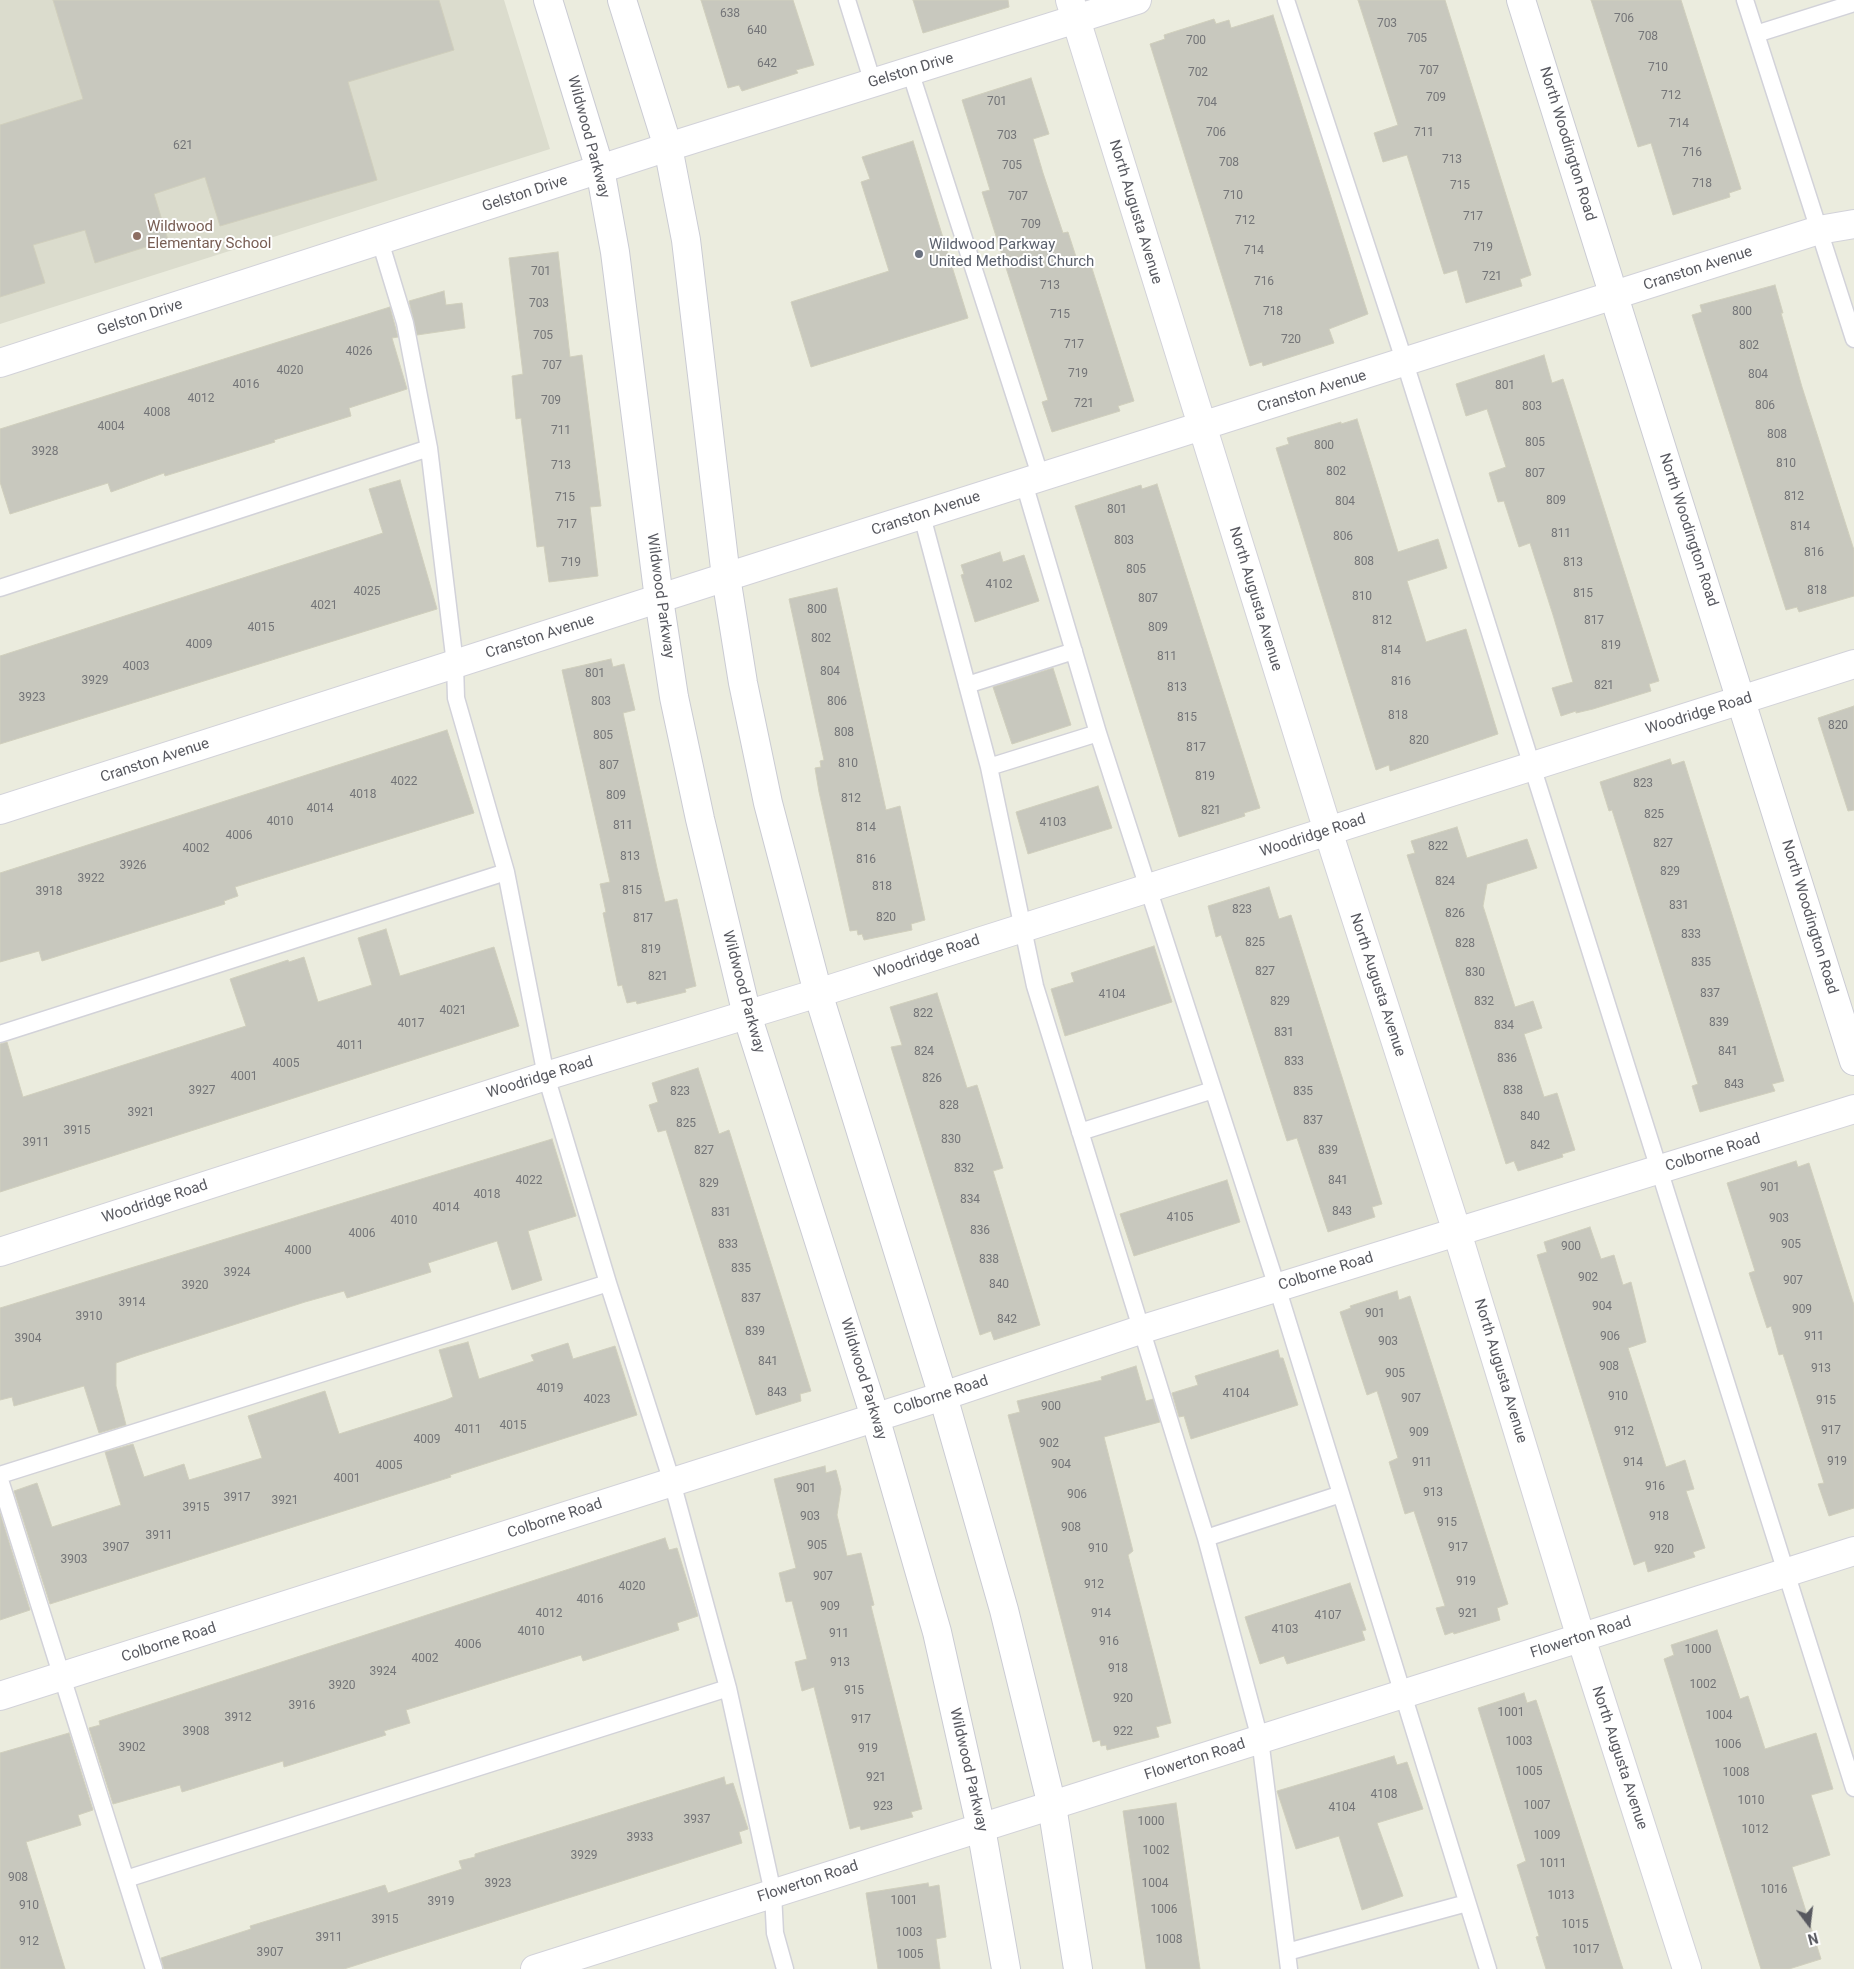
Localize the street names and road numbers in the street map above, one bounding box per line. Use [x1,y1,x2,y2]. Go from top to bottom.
street label: Gelston Drive [866,49,956,93]
street label: North Woodington Road [1535,65,1599,223]
street label: Wildwood Parkway [563,74,613,200]
street label: North Augusta Avenue [1104,138,1166,286]
street label: Gelston Drive [480,172,570,216]
street label: Cranston Avenue [1641,243,1755,295]
street label: Gelston Drive [95,296,185,340]
street label: Cranston Avenue [1255,367,1369,417]
street label: North Woodington Road [1655,451,1721,609]
street label: Cranston Avenue [869,488,983,540]
street label: North Augusta Avenue [1224,525,1286,673]
street label: Wildwood Parkway [642,532,678,660]
street label: Cranston Avenue [483,611,597,663]
street label: Woodridge Road [1644,689,1754,739]
street label: Cranston Avenue [98,735,212,787]
street label: Woodridge Road [1258,810,1368,862]
street label: North Woodington Road [1777,838,1841,996]
street label: North Augusta Avenue [1345,911,1409,1059]
street label: Wildwood Parkway [718,929,768,1055]
street label: Woodridge Road [872,931,982,983]
street label: Woodridge Road [485,1053,595,1103]
street label: Colborne Road [1663,1130,1763,1176]
street label: Woodridge Road [100,1176,210,1228]
street label: Colborne Road [1276,1249,1376,1295]
street label: North Augusta Avenue [1469,1297,1531,1445]
street label: Wildwood Parkway [836,1316,890,1442]
street label: Colborne Road [891,1372,991,1420]
street label: Colborne Road [505,1495,605,1543]
street label: Flowerton Road [1528,1613,1634,1663]
street label: Colborne Road [119,1619,219,1667]
street label: North Augusta Avenue [1587,1684,1651,1832]
street label: Wildwood Parkway [945,1706,991,1834]
street label: Flowerton Road [1142,1735,1248,1785]
street label: Flowerton Road [755,1857,861,1907]

